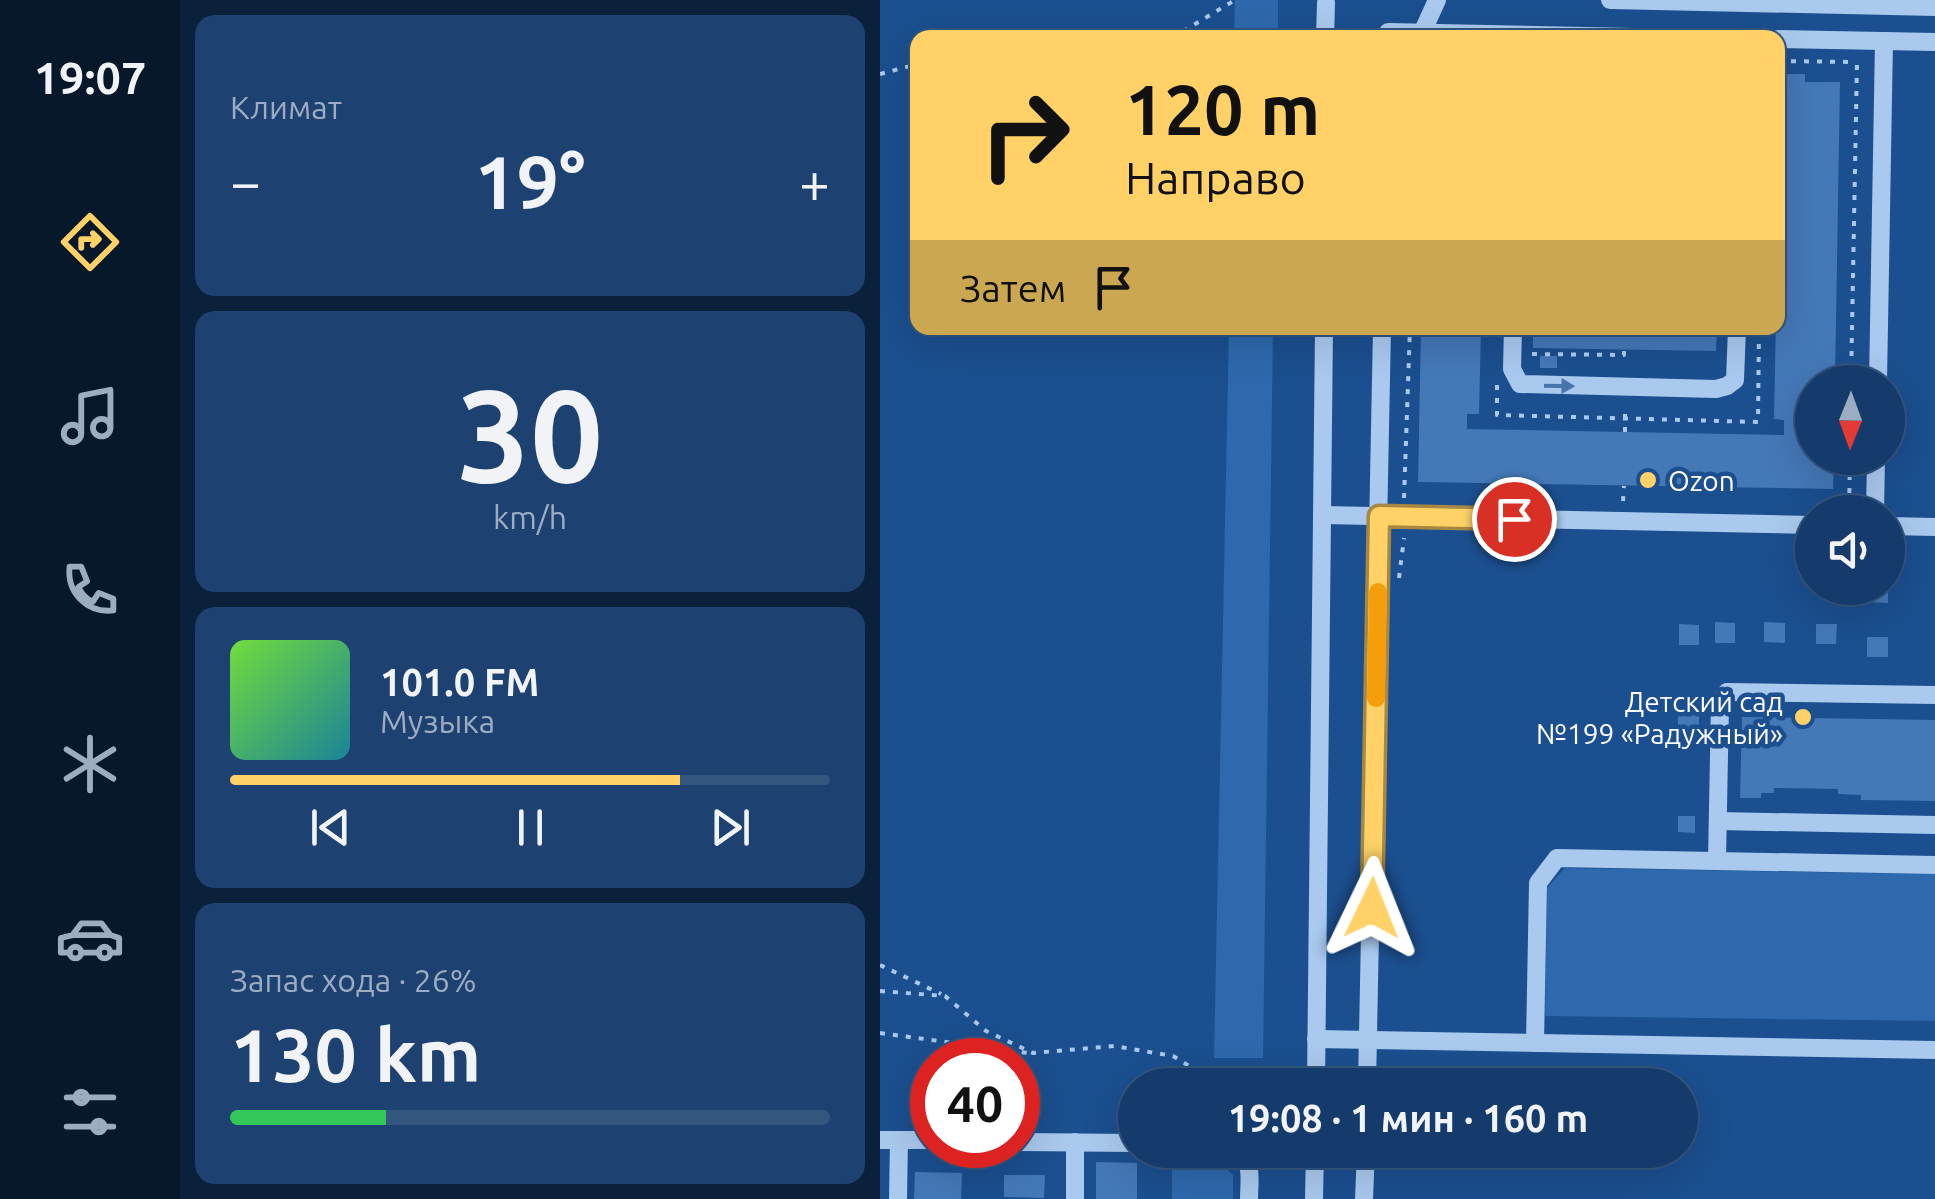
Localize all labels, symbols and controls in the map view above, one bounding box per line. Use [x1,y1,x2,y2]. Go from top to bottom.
text: 19:07 [34,52,146,103]
icon: right [960,70,1090,200]
text: 120 m [1125,70,1320,148]
text: Климат [230,89,342,125]
text: 19° [474,139,586,223]
text: − [230,151,261,212]
text: + [799,151,830,212]
text: Направо [1125,152,1306,203]
icon: directions [55,207,125,277]
icon: arrive [1086,260,1141,315]
text: Затем [960,267,1066,309]
text: 30 [457,361,603,507]
north arrow [1795,365,1905,475]
map controls [1795,365,1905,605]
one-way arrow [1544,378,1576,394]
icon: music [55,381,125,451]
place label: Ozon [1668,465,1735,496]
marker: Ozon [1637,469,1659,491]
pin [1472,477,1557,562]
icon: arrive [1487,492,1542,547]
button: sound [1795,495,1905,605]
text: km/h [493,499,567,535]
icon: phone [55,555,125,625]
text: 101.0 FM [380,661,539,703]
place label: Детский сад №199 «Радужный» [1536,686,1783,749]
text: Музыка [380,703,495,739]
marker: Детский сад №199 «Радужный» [1792,706,1814,728]
icon: climate [55,729,125,799]
icon: previous [303,800,358,855]
icon: pause [503,800,558,855]
icon: next [703,800,758,855]
position arrow [1320,856,1424,960]
icon: car [55,903,125,973]
text: Запас хода · 26% [230,962,477,998]
text: 130 km [230,1012,481,1096]
speed limit sign: 40 [910,1038,1040,1168]
icon: filters [55,1077,125,1147]
text: 19:08 · 1 мин · 160 m [1228,1097,1588,1139]

